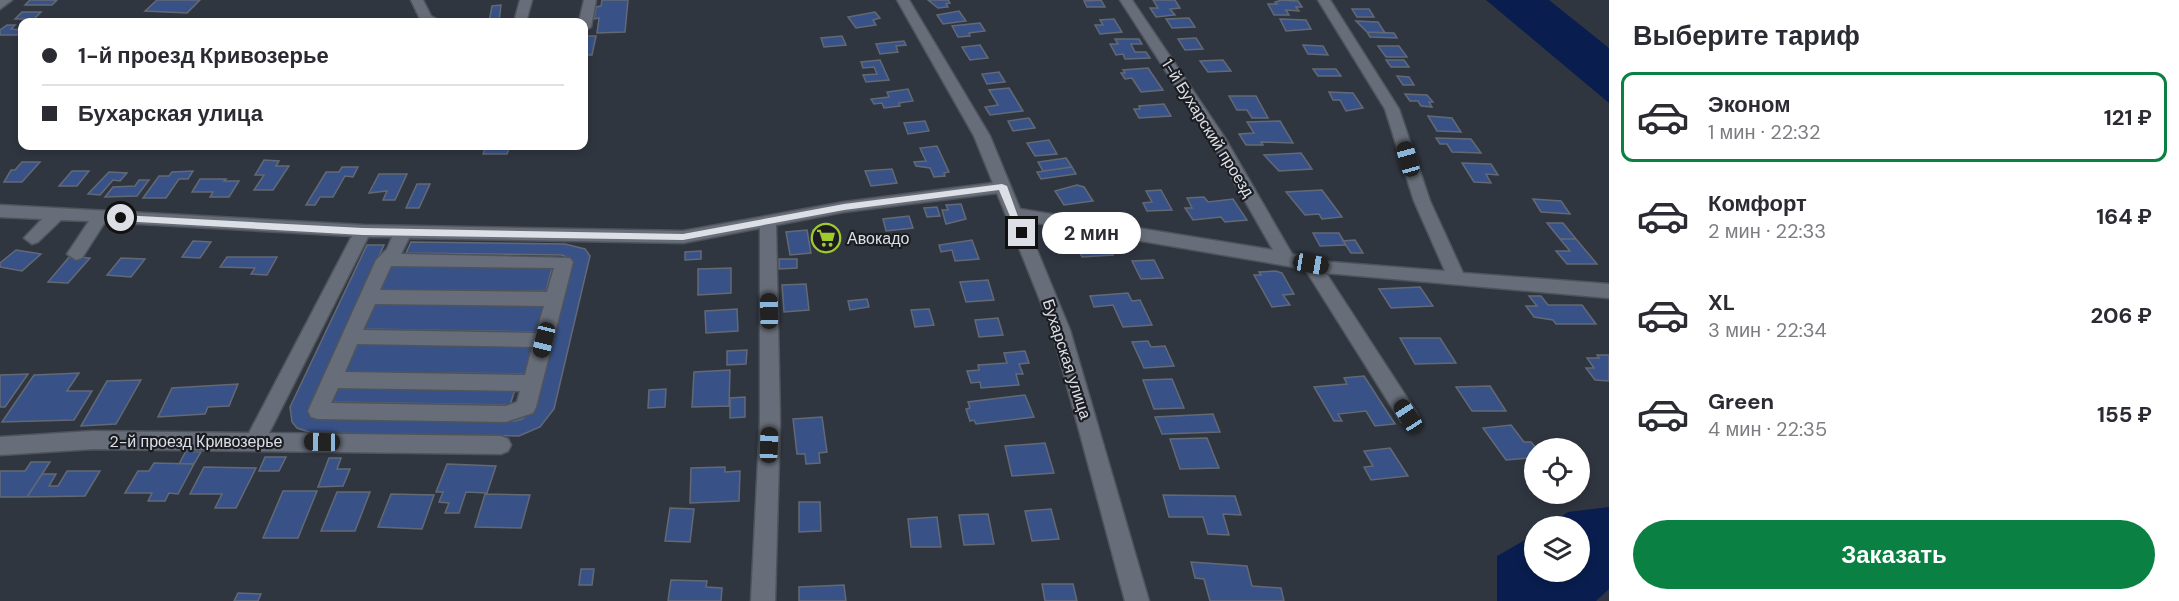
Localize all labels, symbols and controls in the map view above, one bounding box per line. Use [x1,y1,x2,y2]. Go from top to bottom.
text: Выберите тариф [1633,18,1860,53]
text: 1-й проезд Кривозерье [78,41,329,70]
street label: 1-й Бухарский проезд [1157,55,1259,202]
icon: car [1636,90,1690,144]
text: Эконом [1708,90,1791,119]
text: Бухарская улица [78,99,263,128]
text: 121 ₽ [2104,103,2152,132]
text: 1 мин · 22:32 [1708,119,1821,145]
car [1394,139,1422,179]
icon: car [1636,189,1690,243]
text: Комфорт [1708,189,1807,218]
text: 164 ₽ [2096,202,2152,231]
route start [107,204,134,231]
callout: 2 мин [1043,212,1142,254]
text: 2 мин · 22:33 [1708,218,1826,244]
route end [1008,219,1035,246]
text: 2 мин [1064,220,1119,246]
supermarket icon: Авокадо [810,222,842,254]
place label: Авокадо [847,228,909,249]
car [1292,252,1330,276]
icon: car [1636,288,1690,342]
text: XL [1708,288,1735,317]
car [760,293,778,329]
street label: Бухарская улица [1038,296,1096,422]
text: 206 ₽ [2090,301,2152,330]
text: 3 мин · 22:34 [1708,317,1827,343]
car [531,320,557,360]
icon: car [1636,387,1690,441]
text: Green [1708,387,1774,416]
car [1391,396,1425,436]
text: 155 ₽ [2097,400,2152,429]
text: 4 мин · 22:35 [1708,416,1827,442]
car [759,427,779,463]
street label: 2-й проезд Кривозерье [109,431,283,452]
car [304,433,340,451]
map controls [1524,438,1590,582]
button: locate [1524,438,1590,504]
button: layers [1524,516,1590,582]
button: Заказать [1633,520,2155,589]

